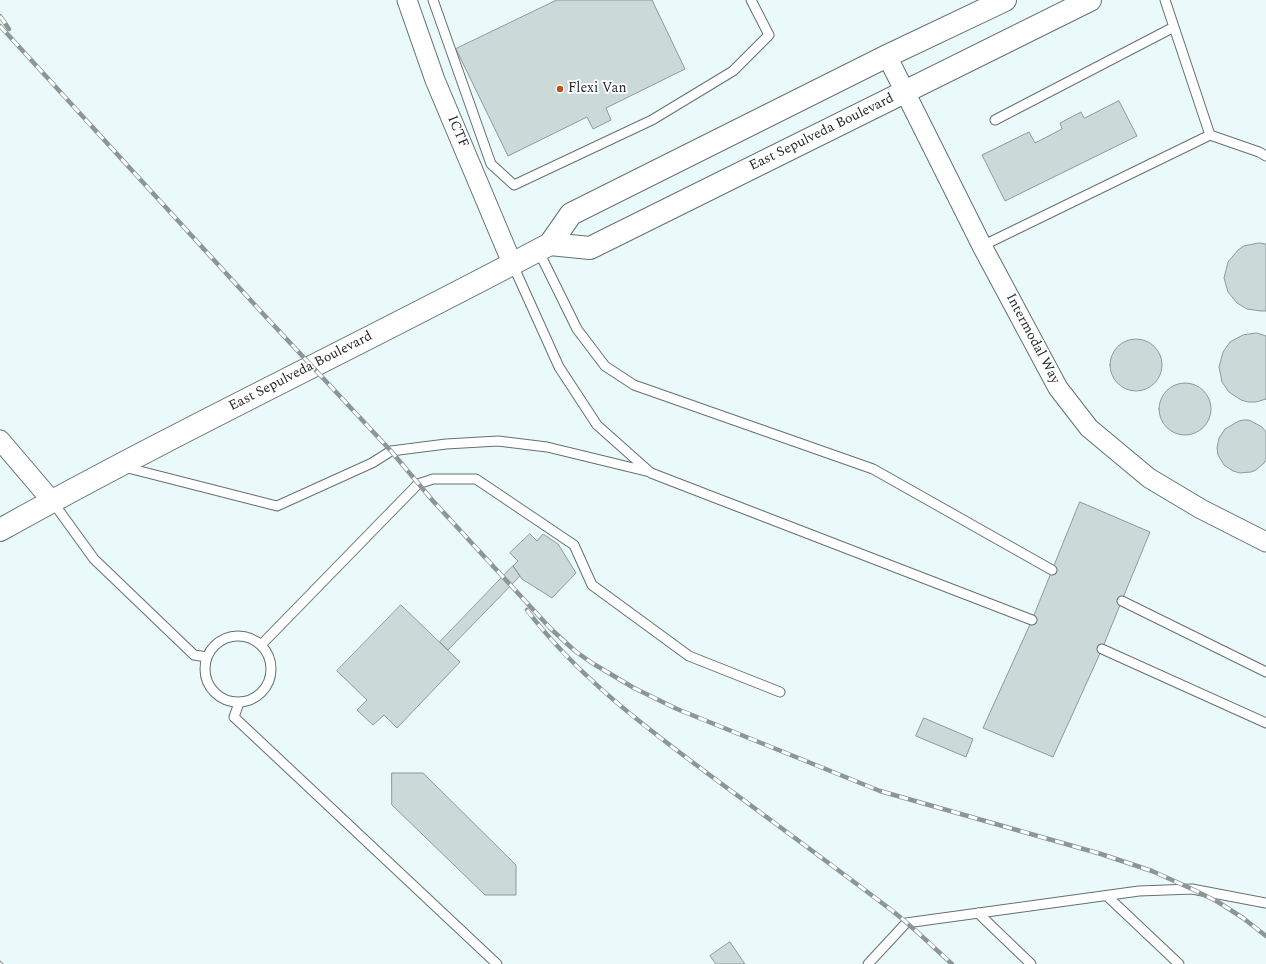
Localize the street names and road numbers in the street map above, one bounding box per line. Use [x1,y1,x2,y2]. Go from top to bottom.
street label: East Sepulveda Boulevard [747,91,897,175]
street label: ICTF [443,113,471,151]
street label: Intermodal Way [1001,291,1063,387]
street label: East Sepulveda Boulevard [226,328,376,416]

